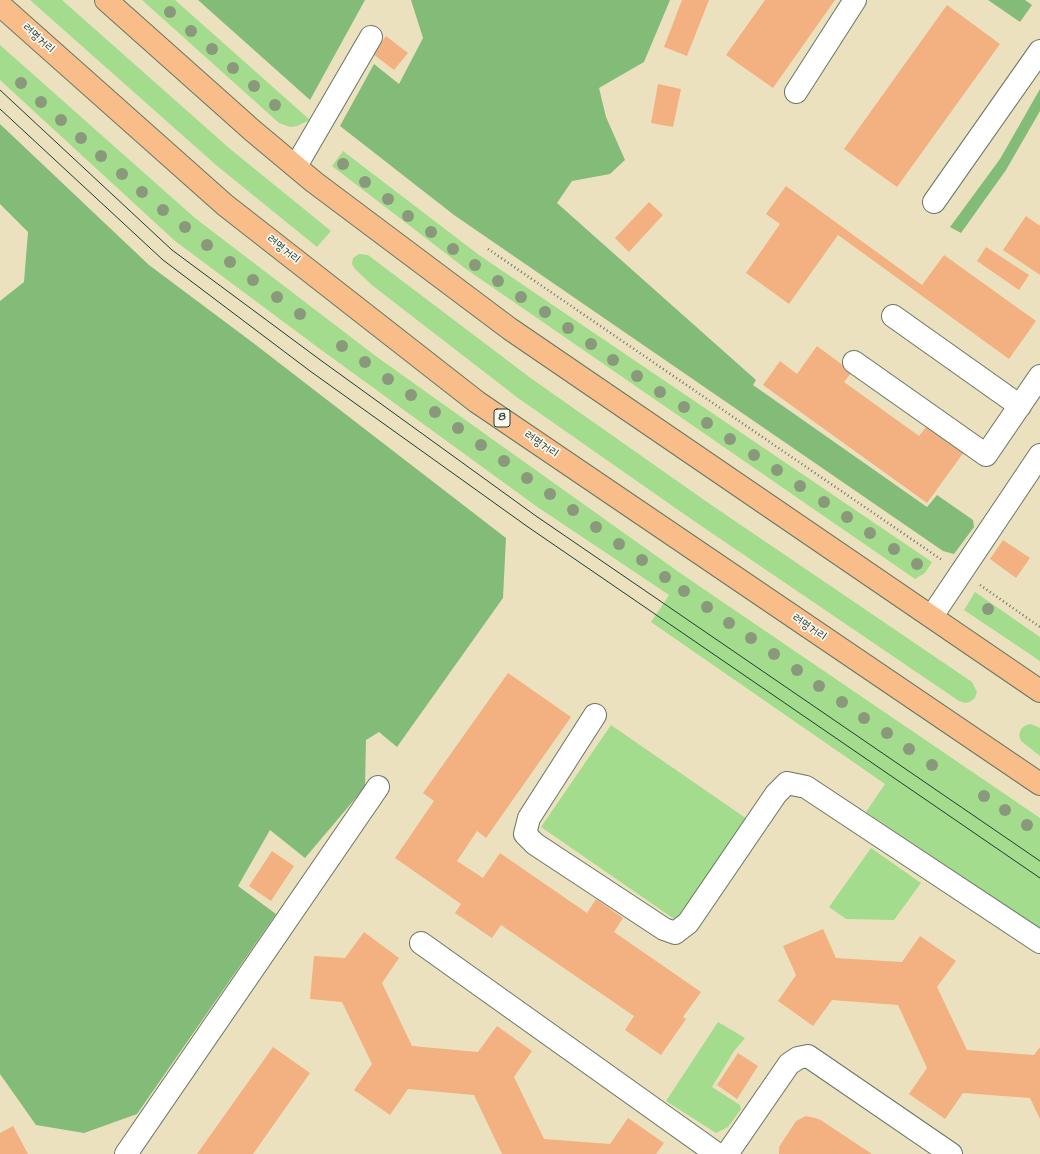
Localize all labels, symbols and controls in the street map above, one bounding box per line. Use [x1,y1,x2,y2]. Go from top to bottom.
street label: 려명거리 [19,21,57,57]
street label: 려명거리 [263,232,303,268]
road number: 8 [494,409,510,427]
street label: 려명거리 [521,428,561,462]
street label: 려명거리 [789,611,829,645]

